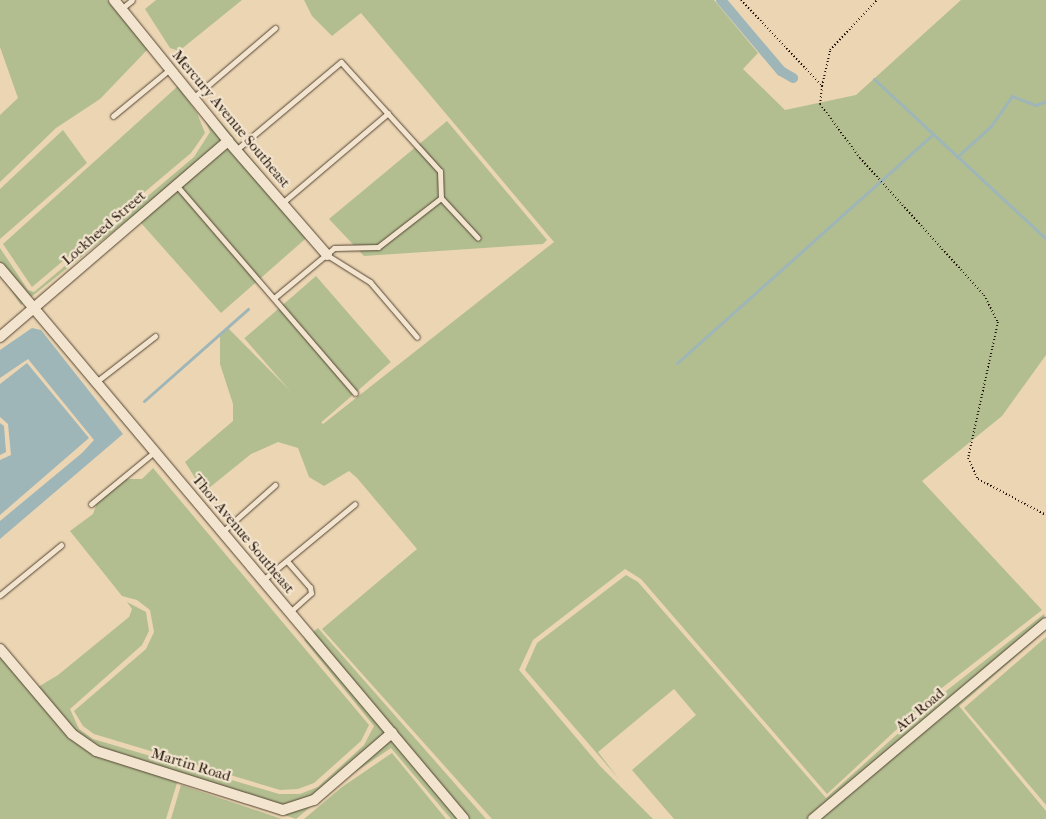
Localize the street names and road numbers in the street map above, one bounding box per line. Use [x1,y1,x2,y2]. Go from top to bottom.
street label: Mercury Avenue Southeast [168,46,294,192]
street label: Lockheed Street [58,187,150,269]
street label: Thor Avenue Southeast [188,471,298,597]
street label: Atz Road [892,684,948,736]
street label: Martin Road [149,744,233,786]

